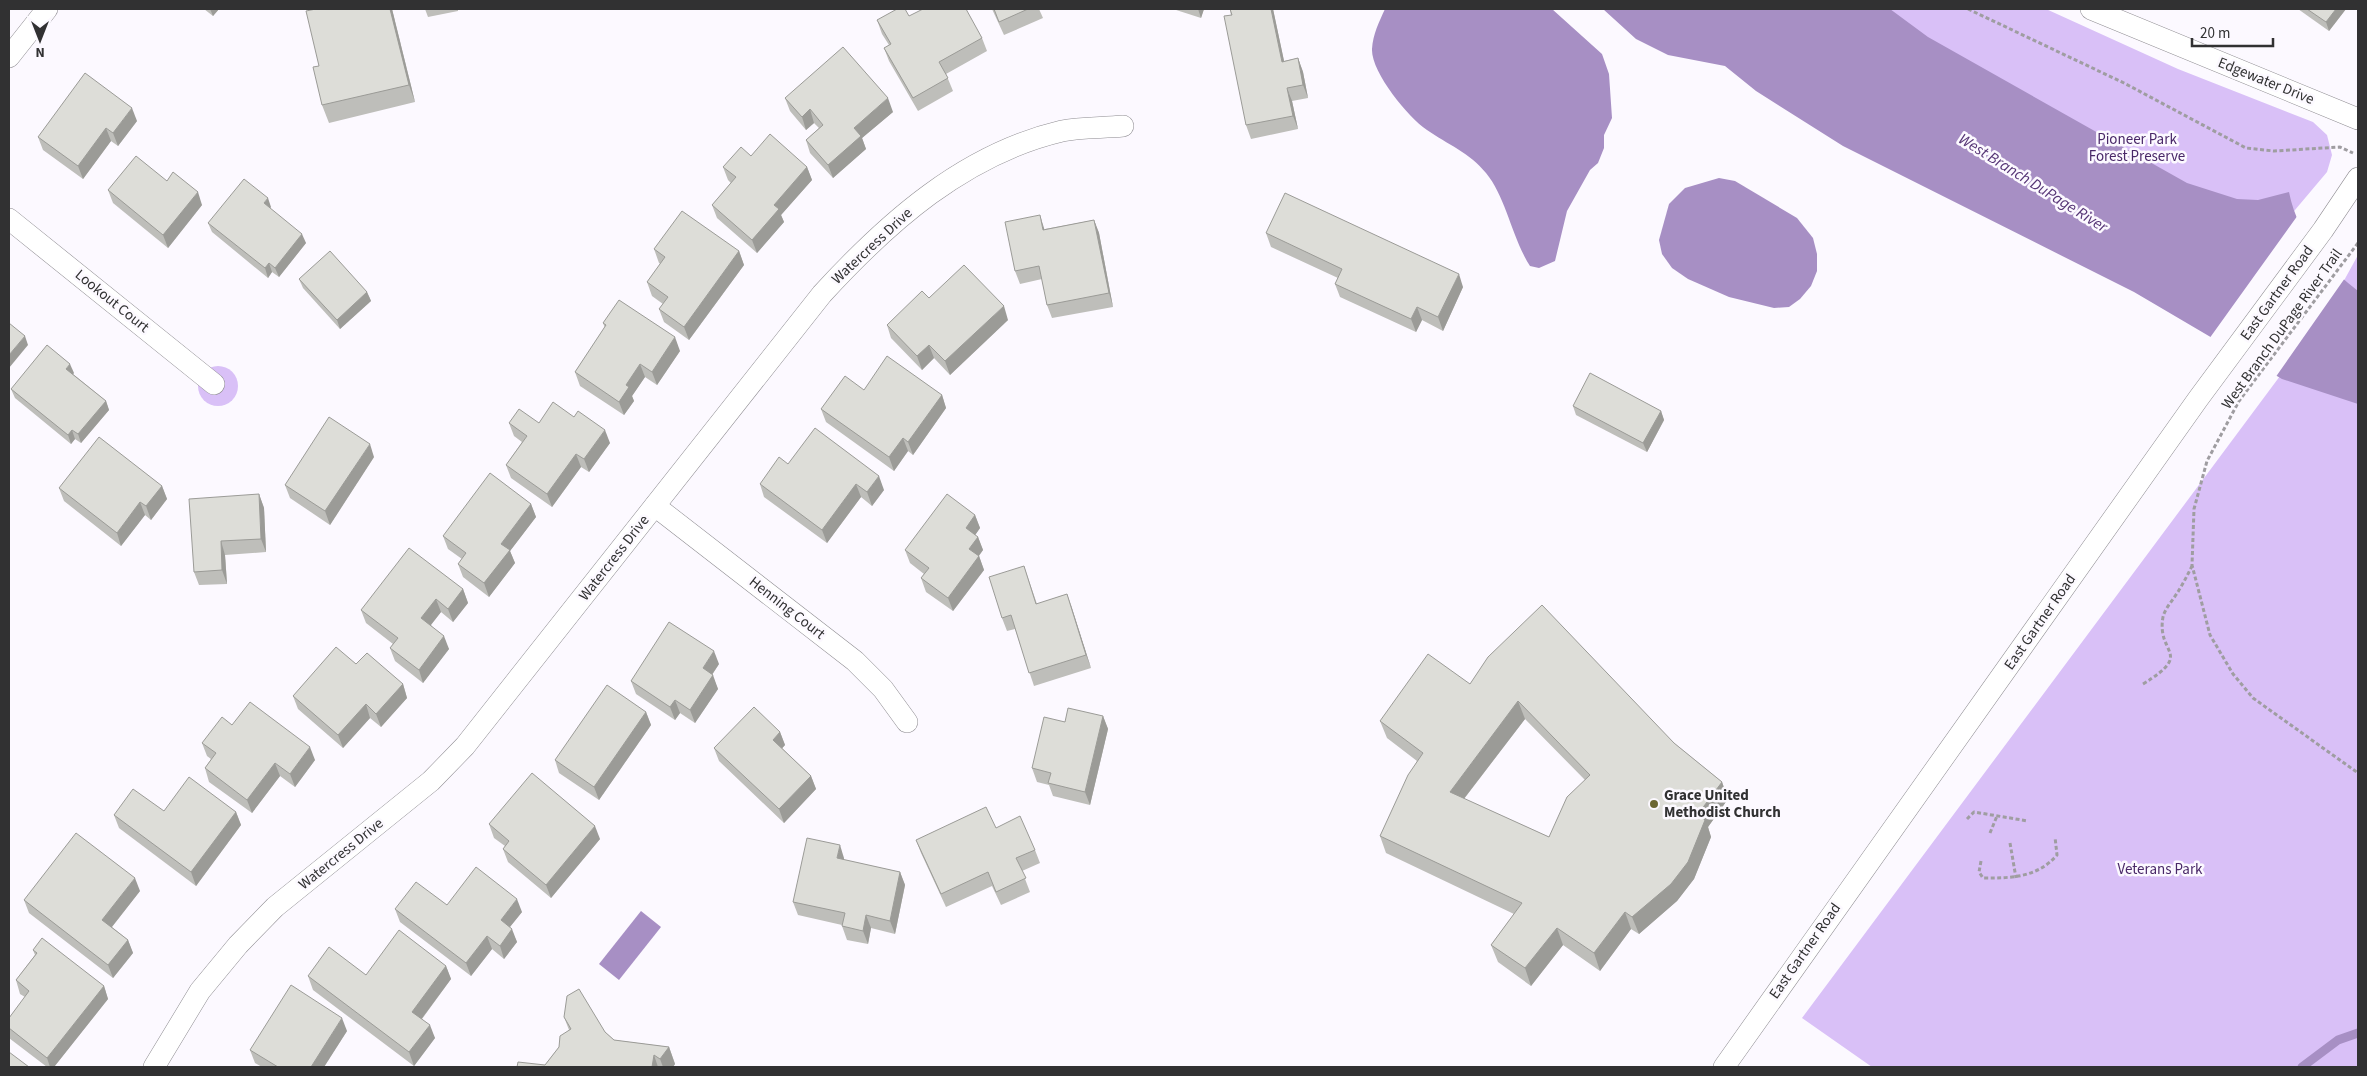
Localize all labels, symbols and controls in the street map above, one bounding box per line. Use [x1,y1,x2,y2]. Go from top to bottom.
north arrow [15,15,65,65]
scale bar [2192,15,2273,47]
text: 20 m [2200,23,2230,44]
text: N [35,42,45,62]
street label: Edgewater Drive [2215,52,2317,110]
water label: West Branch DuPage River [1954,128,2113,239]
park label: Pioneer Park Forest Preserve [2089,129,2185,167]
street label: Watercress Drive [827,203,917,289]
street label: East Gartner Road [2235,241,2319,345]
street label: West Branch DuPage River Trail [2217,244,2347,413]
street label: Lookout Court [70,265,154,337]
street label: Watercress Drive [574,511,654,605]
street label: East Gartner Road [1999,570,2081,674]
street label: Henning Court [745,572,829,644]
place label: Grace United Methodist Church [1664,785,1781,823]
marker: Grace United Methodist Church [1648,798,1660,810]
street label: Watercress Drive [294,813,388,895]
park label: Veterans Park [2117,859,2203,880]
street label: East Gartner Road [1764,899,1846,1003]

